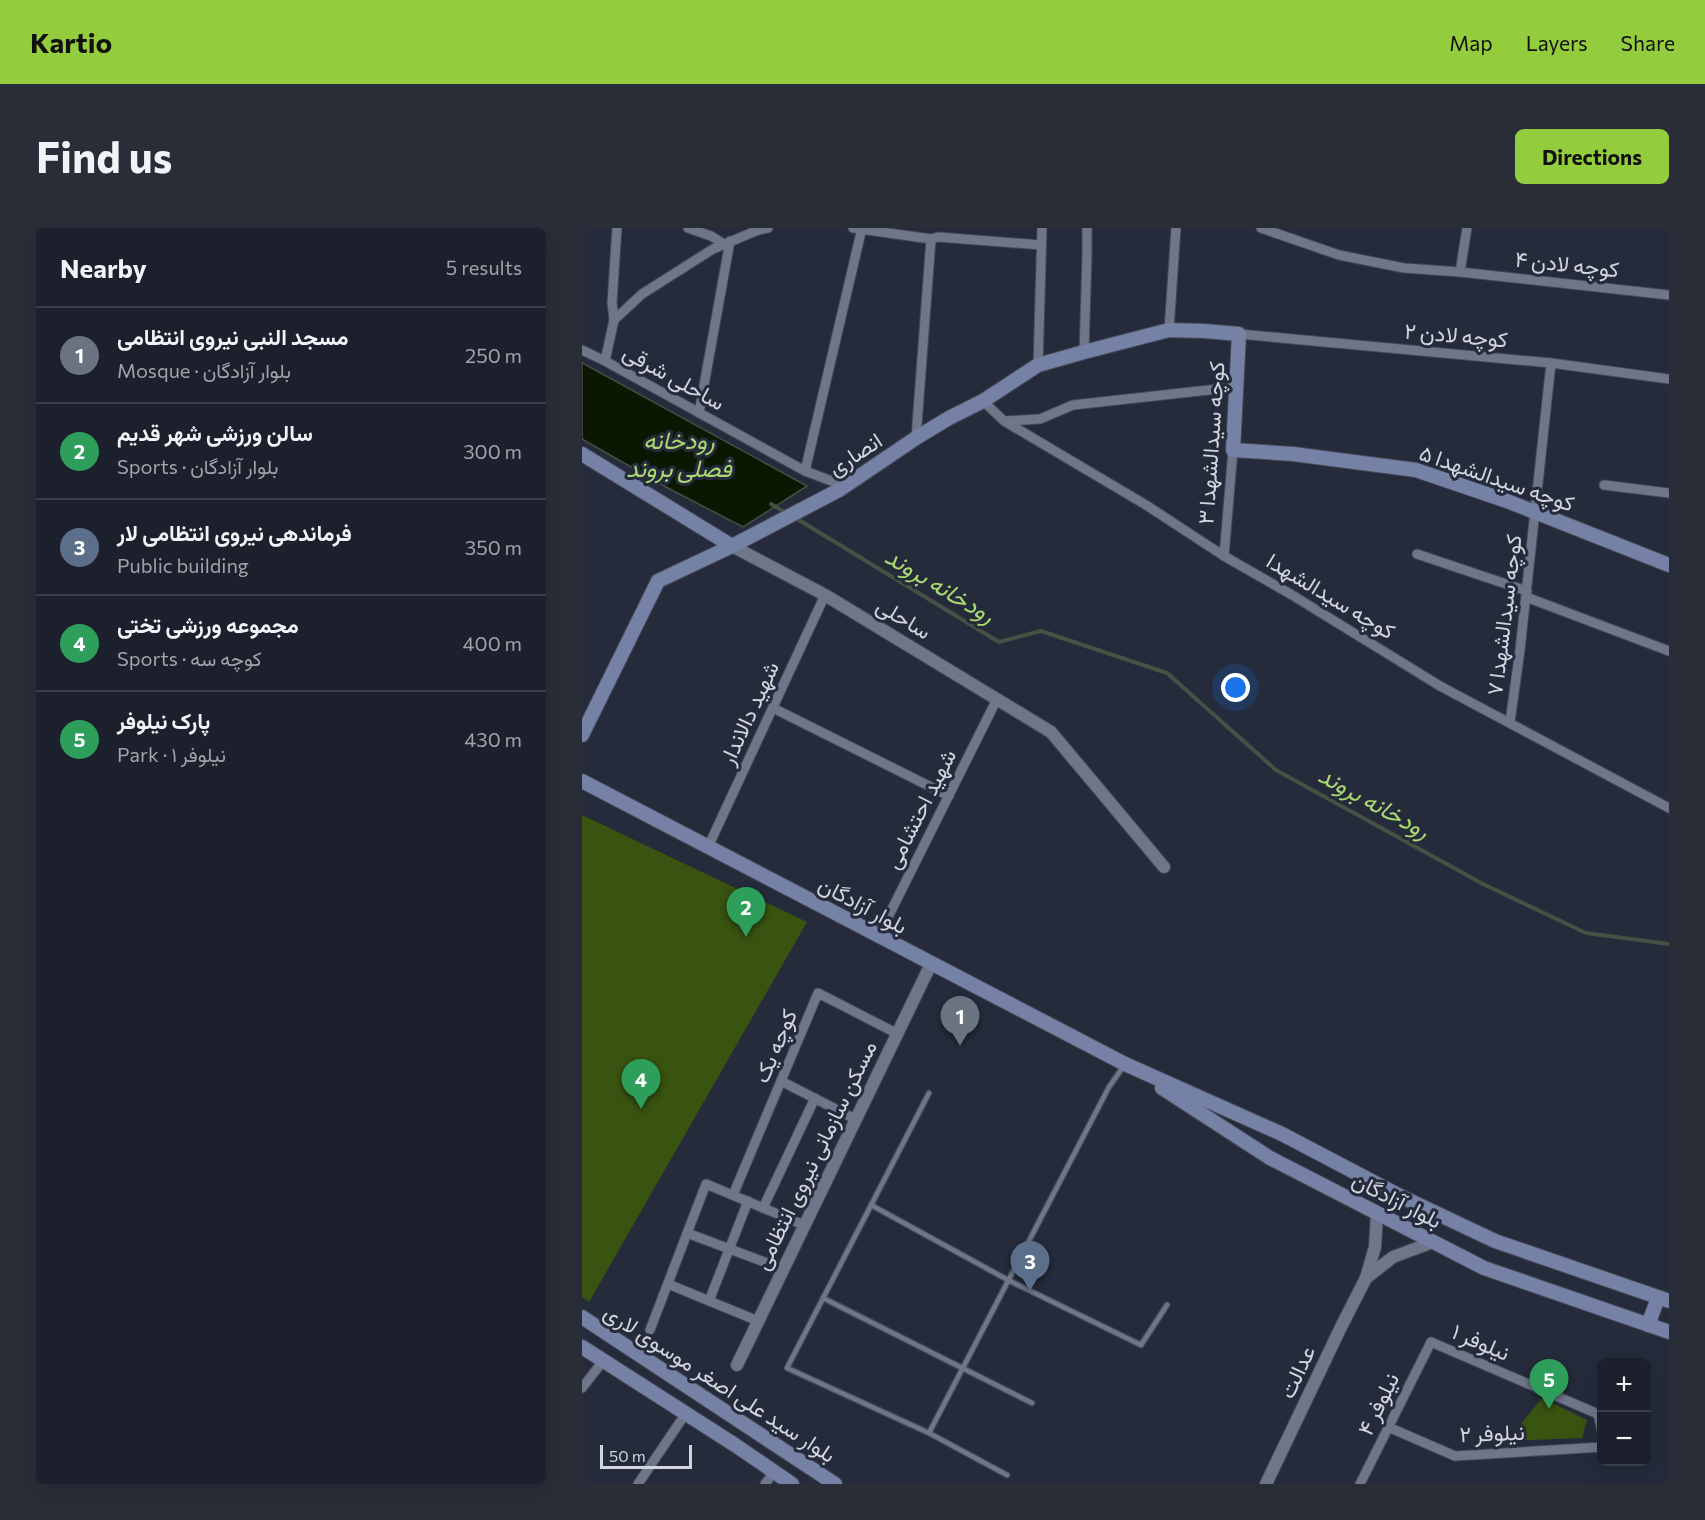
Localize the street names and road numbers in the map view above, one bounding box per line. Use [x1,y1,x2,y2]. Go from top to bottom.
street label: کوچه لادن ۴ [1513,245,1621,284]
street label: کوچه لادن ۲ [1403,317,1509,354]
street label: ساحلی شرقی [618,338,730,416]
street label: کوچه سیدالشهدا ۳ [1191,360,1232,526]
street label: انصاری [823,426,887,482]
street label: کوچه سیدالشهدا ۵ [1416,438,1578,519]
street label: کوچه سیدالشهدا ۷ [1480,533,1529,697]
street label: کوچه سیدالشهدا [1261,547,1400,646]
street label: ساحلی [871,591,937,645]
street label: شهید دالاندار [712,657,785,770]
street label: شهید احتشامی [878,744,962,874]
street label: بلوار آزادگان [814,870,912,940]
street label: کوچه یک [747,1005,804,1088]
street label: مسکن سازمانی نیروی انتظامی [747,1036,883,1274]
street label: بلوار آزادگان [1347,1165,1447,1235]
street label: بلوار سید علی اصغر موسوی لاری [599,1297,841,1469]
street label: نیلوفر ۱ [1448,1317,1514,1367]
street label: عدالت [1273,1341,1320,1402]
street label: نیلوفر ۴ [1351,1368,1405,1440]
street label: نیلوفر ۲ [1459,1418,1525,1448]

